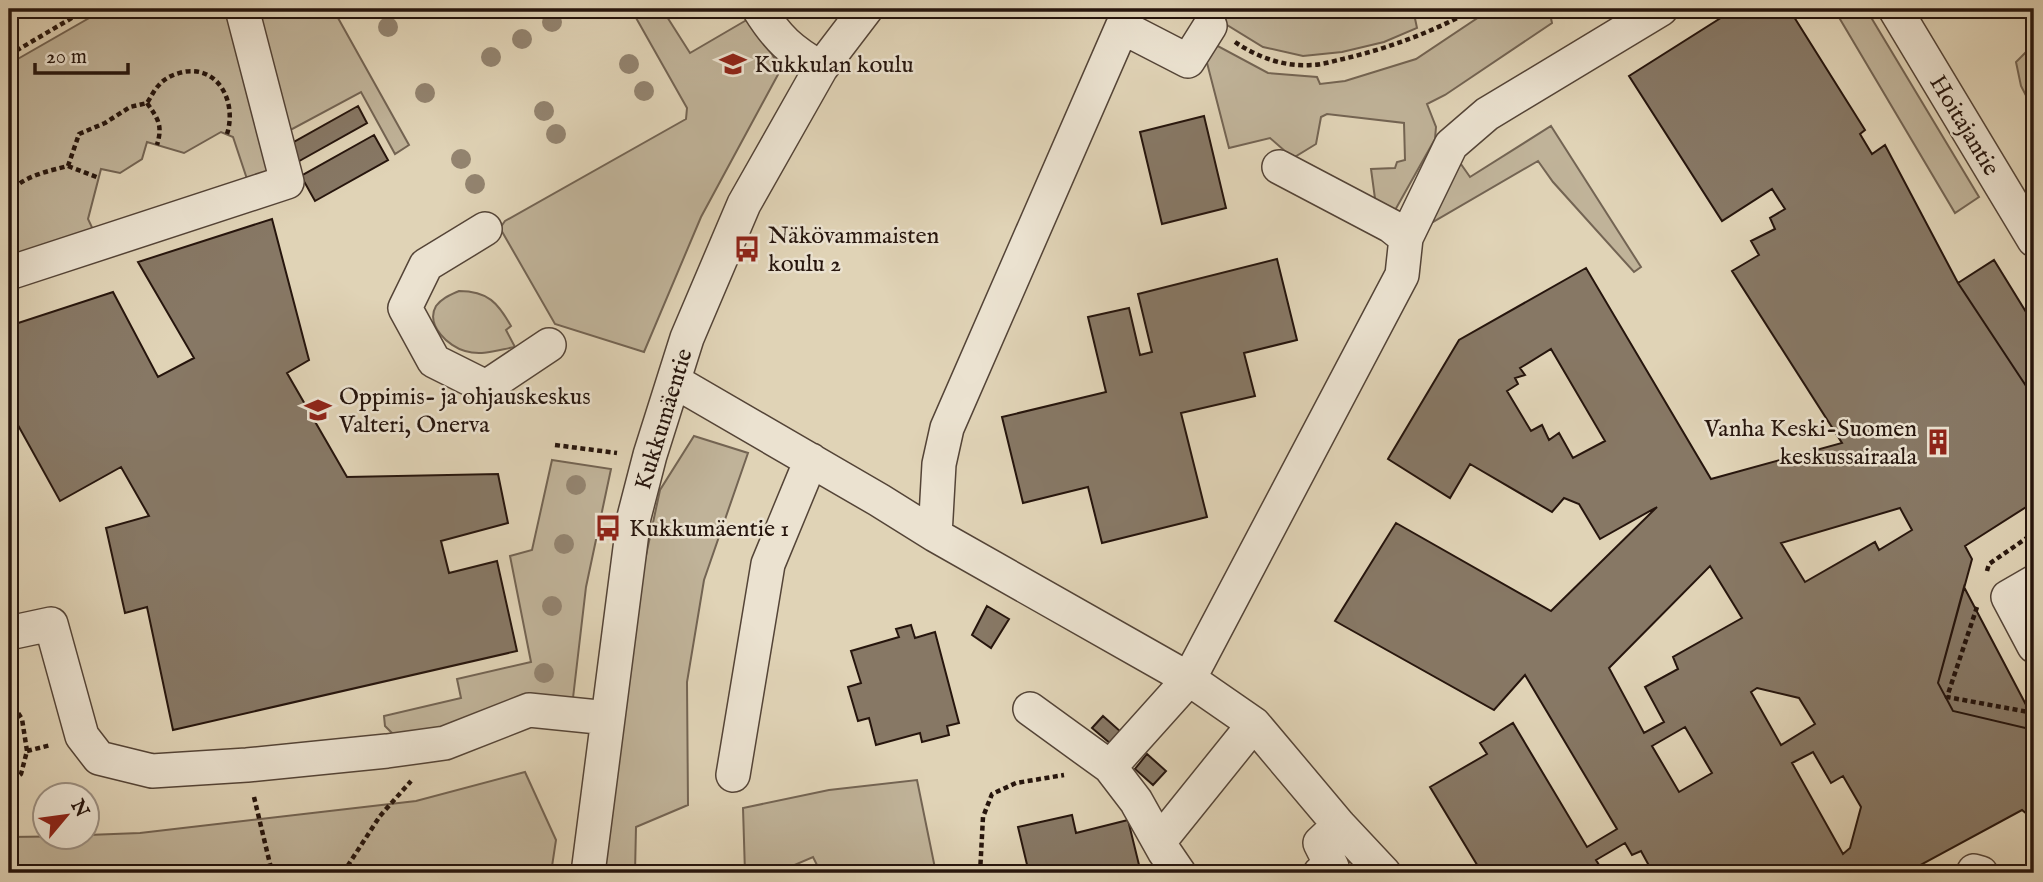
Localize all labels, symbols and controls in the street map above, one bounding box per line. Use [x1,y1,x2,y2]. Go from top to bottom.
scale bar [35,32,128,76]
text: 20 m [46,44,87,71]
school or university icon: Kukkulan koulu [718,49,748,79]
place label: Kukkulan koulu [754,50,914,81]
street label: Hoitajantie [1921,70,2006,182]
place label: Näkövammaisten koulu 2 [768,221,939,280]
bus stop icon: Näkövammaisten koulu 2 [732,234,762,264]
street label: Kukkumäentie [628,345,701,494]
place label: Oppimis- ja ohjauskeskus Valteri, Onerva [338,382,591,441]
school or university icon: Oppimis- ja ohjauskeskus Valteri, Onerva [303,395,333,425]
place label: Vanha Keski-Suomen keskussairaala [1703,414,1918,473]
building icon: Vanha Keski-Suomen keskussairaala [1923,427,1953,457]
bus stop icon: Kukkumäentie 1 [593,513,623,543]
place label: Kukkumäentie 1 [629,514,789,545]
north arrow [32,780,102,850]
text: N [64,795,94,822]

